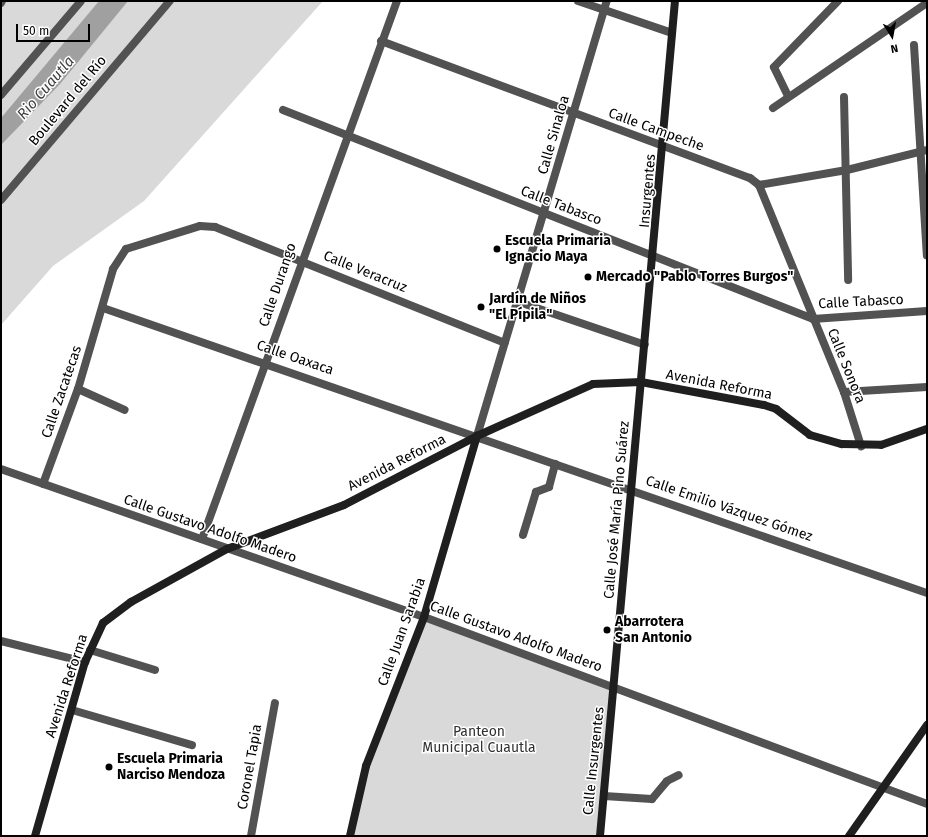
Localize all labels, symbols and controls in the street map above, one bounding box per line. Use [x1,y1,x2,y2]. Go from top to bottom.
scale bar [18,16,92,42]
north arrow [872,16,912,56]
text: 50 m [23,24,49,38]
text: N [890,41,899,55]
water label: Rio Cuautla [14,53,78,123]
street label: Boulevard del Río [26,53,110,149]
street label: Calle Sinaloa [535,93,573,177]
street label: Calle Campeche [606,105,706,155]
street label: Insurgentes [636,153,660,229]
street label: Calle Tabasco [518,183,604,229]
place label: Escuela Primaria Ignacio Maya [505,233,611,266]
street label: Calle Durango [256,241,300,329]
marker: Escuela Primaria Ignacio Maya [492,244,502,254]
street label: Calle Veracruz [321,248,409,296]
place label: Mercado "Pablo Torres Burgos" [596,269,793,285]
marker: Mercado "Pablo Torres Burgos" [583,272,593,282]
place label: Jardín de Niños "El Pípila" [489,291,586,324]
street label: Calle Tabasco [818,291,904,313]
marker: Jardín de Niños "El Pípila" [476,302,486,312]
street label: Calle Sonora [823,326,869,406]
street label: Calle Oaxaca [254,337,336,379]
street label: Calle Zacatecas [38,344,86,440]
street label: Avenida Reforma [664,366,774,404]
street label: Calle José María Pino Suárez [601,420,633,600]
street label: Avenida Reforma [345,431,449,495]
street label: Calle Emilio Vázquez Gómez [643,473,815,545]
street label: Calle Gustavo Adolfo Madero [121,491,299,567]
street label: Calle Juan Sarabia [375,575,429,689]
street label: Calle Gustavo Adolfo Madero [428,598,604,676]
place label: Abarrotera San Antonio [615,614,692,646]
marker: Abarrotera San Antonio [602,625,612,635]
street label: Avenida Reforma [42,632,92,740]
street label: Calle Insurgentes [580,706,608,816]
street label: Coronel Tapia [234,723,266,811]
park label: Panteon Municipal Cuautla [422,724,536,756]
place label: Escuela Primaria Narciso Mendoza [117,751,225,784]
marker: Escuela Primaria Narciso Mendoza [104,762,114,772]

